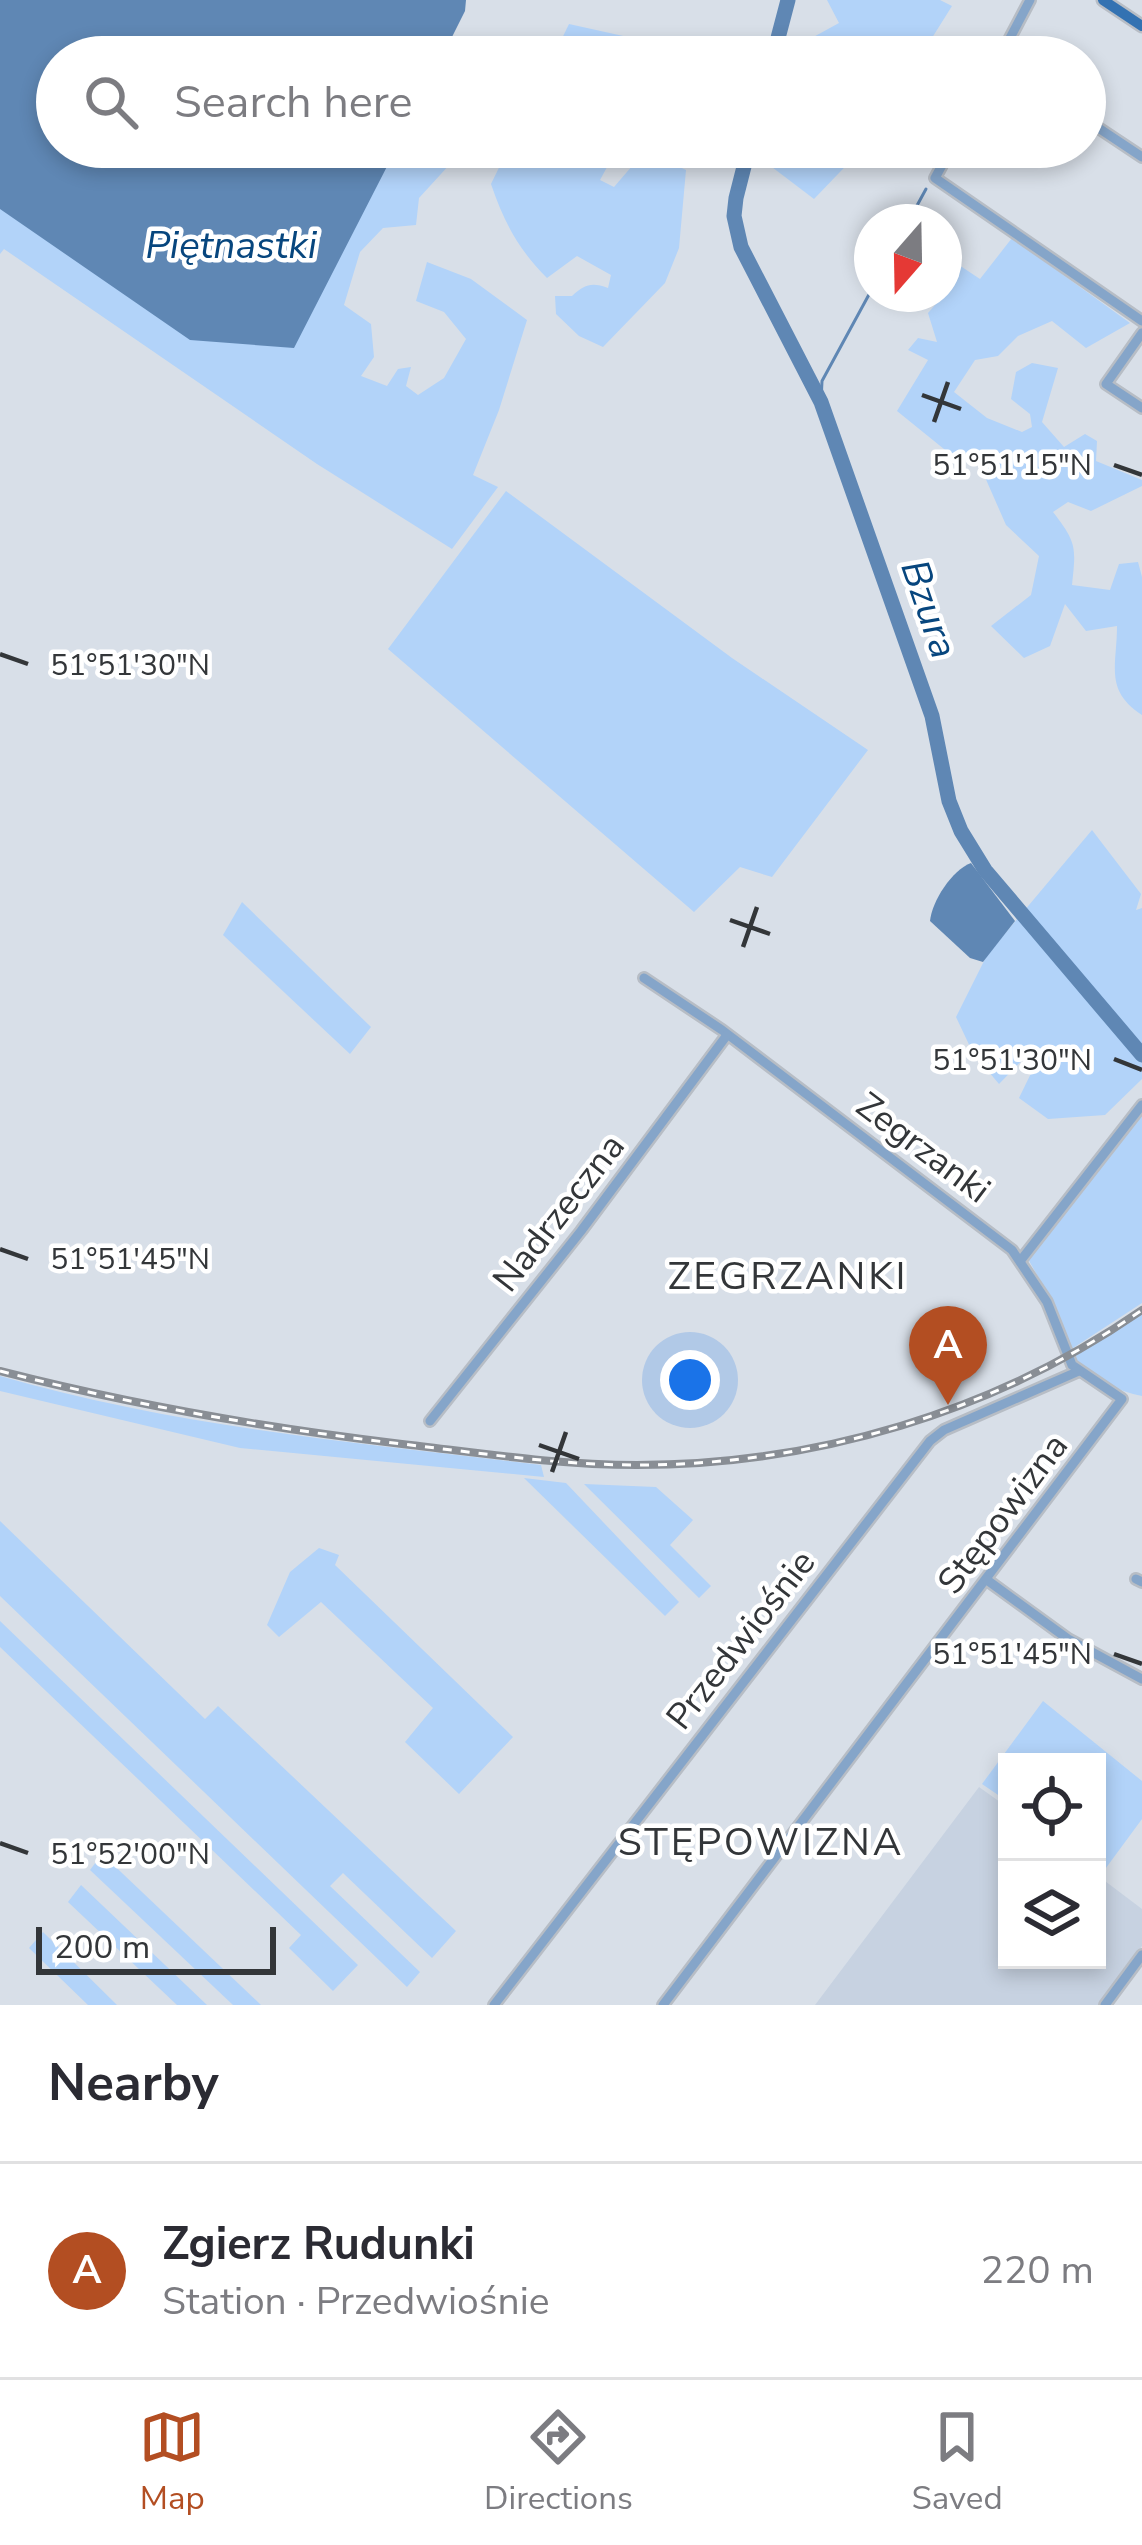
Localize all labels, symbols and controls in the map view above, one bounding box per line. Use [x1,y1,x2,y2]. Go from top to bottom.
search box [36,36,1106,168]
icon: search [78,69,144,135]
text: Search here [174,72,413,133]
north arrow [854,204,962,312]
water label: Piętnastki [145,219,318,272]
text: 51°51'15"N [932,445,1092,486]
water label: Bzura [888,553,970,665]
text: 51°51'30"N [50,645,210,686]
text: 51°51'30"N [932,1040,1092,1081]
street label: Zegrzanki [846,1081,1000,1215]
street label: Nadrzeczna [482,1124,636,1302]
text: 51°51'45"N [50,1239,210,1280]
district label: ZEGRZANKI [667,1250,909,1303]
pin: A [909,1306,987,1405]
your location [660,1350,720,1410]
street label: Stępowizna [926,1424,1080,1604]
street label: Przedwiośnie [655,1540,827,1740]
text: 51°51'45"N [932,1634,1092,1675]
map controls [998,1753,1106,1969]
button: locate [998,1753,1106,1861]
district label: STĘPOWIZNA [618,1816,904,1869]
text: 51°52'00"N [50,1834,210,1875]
button: layers [998,1861,1106,1969]
scale bar [36,1921,276,1974]
text: 200 m [54,1925,150,1970]
text: Nearby [48,2048,219,2118]
text: Zgierz Rudunki [162,2214,475,2275]
text: A [72,2244,102,2297]
text: 220 m [980,2244,1094,2297]
text: Station · Przedwiośnie [162,2275,549,2328]
tab: Map [139,2404,205,2521]
tab: Directions [484,2404,633,2521]
tab: Saved [911,2404,1003,2521]

